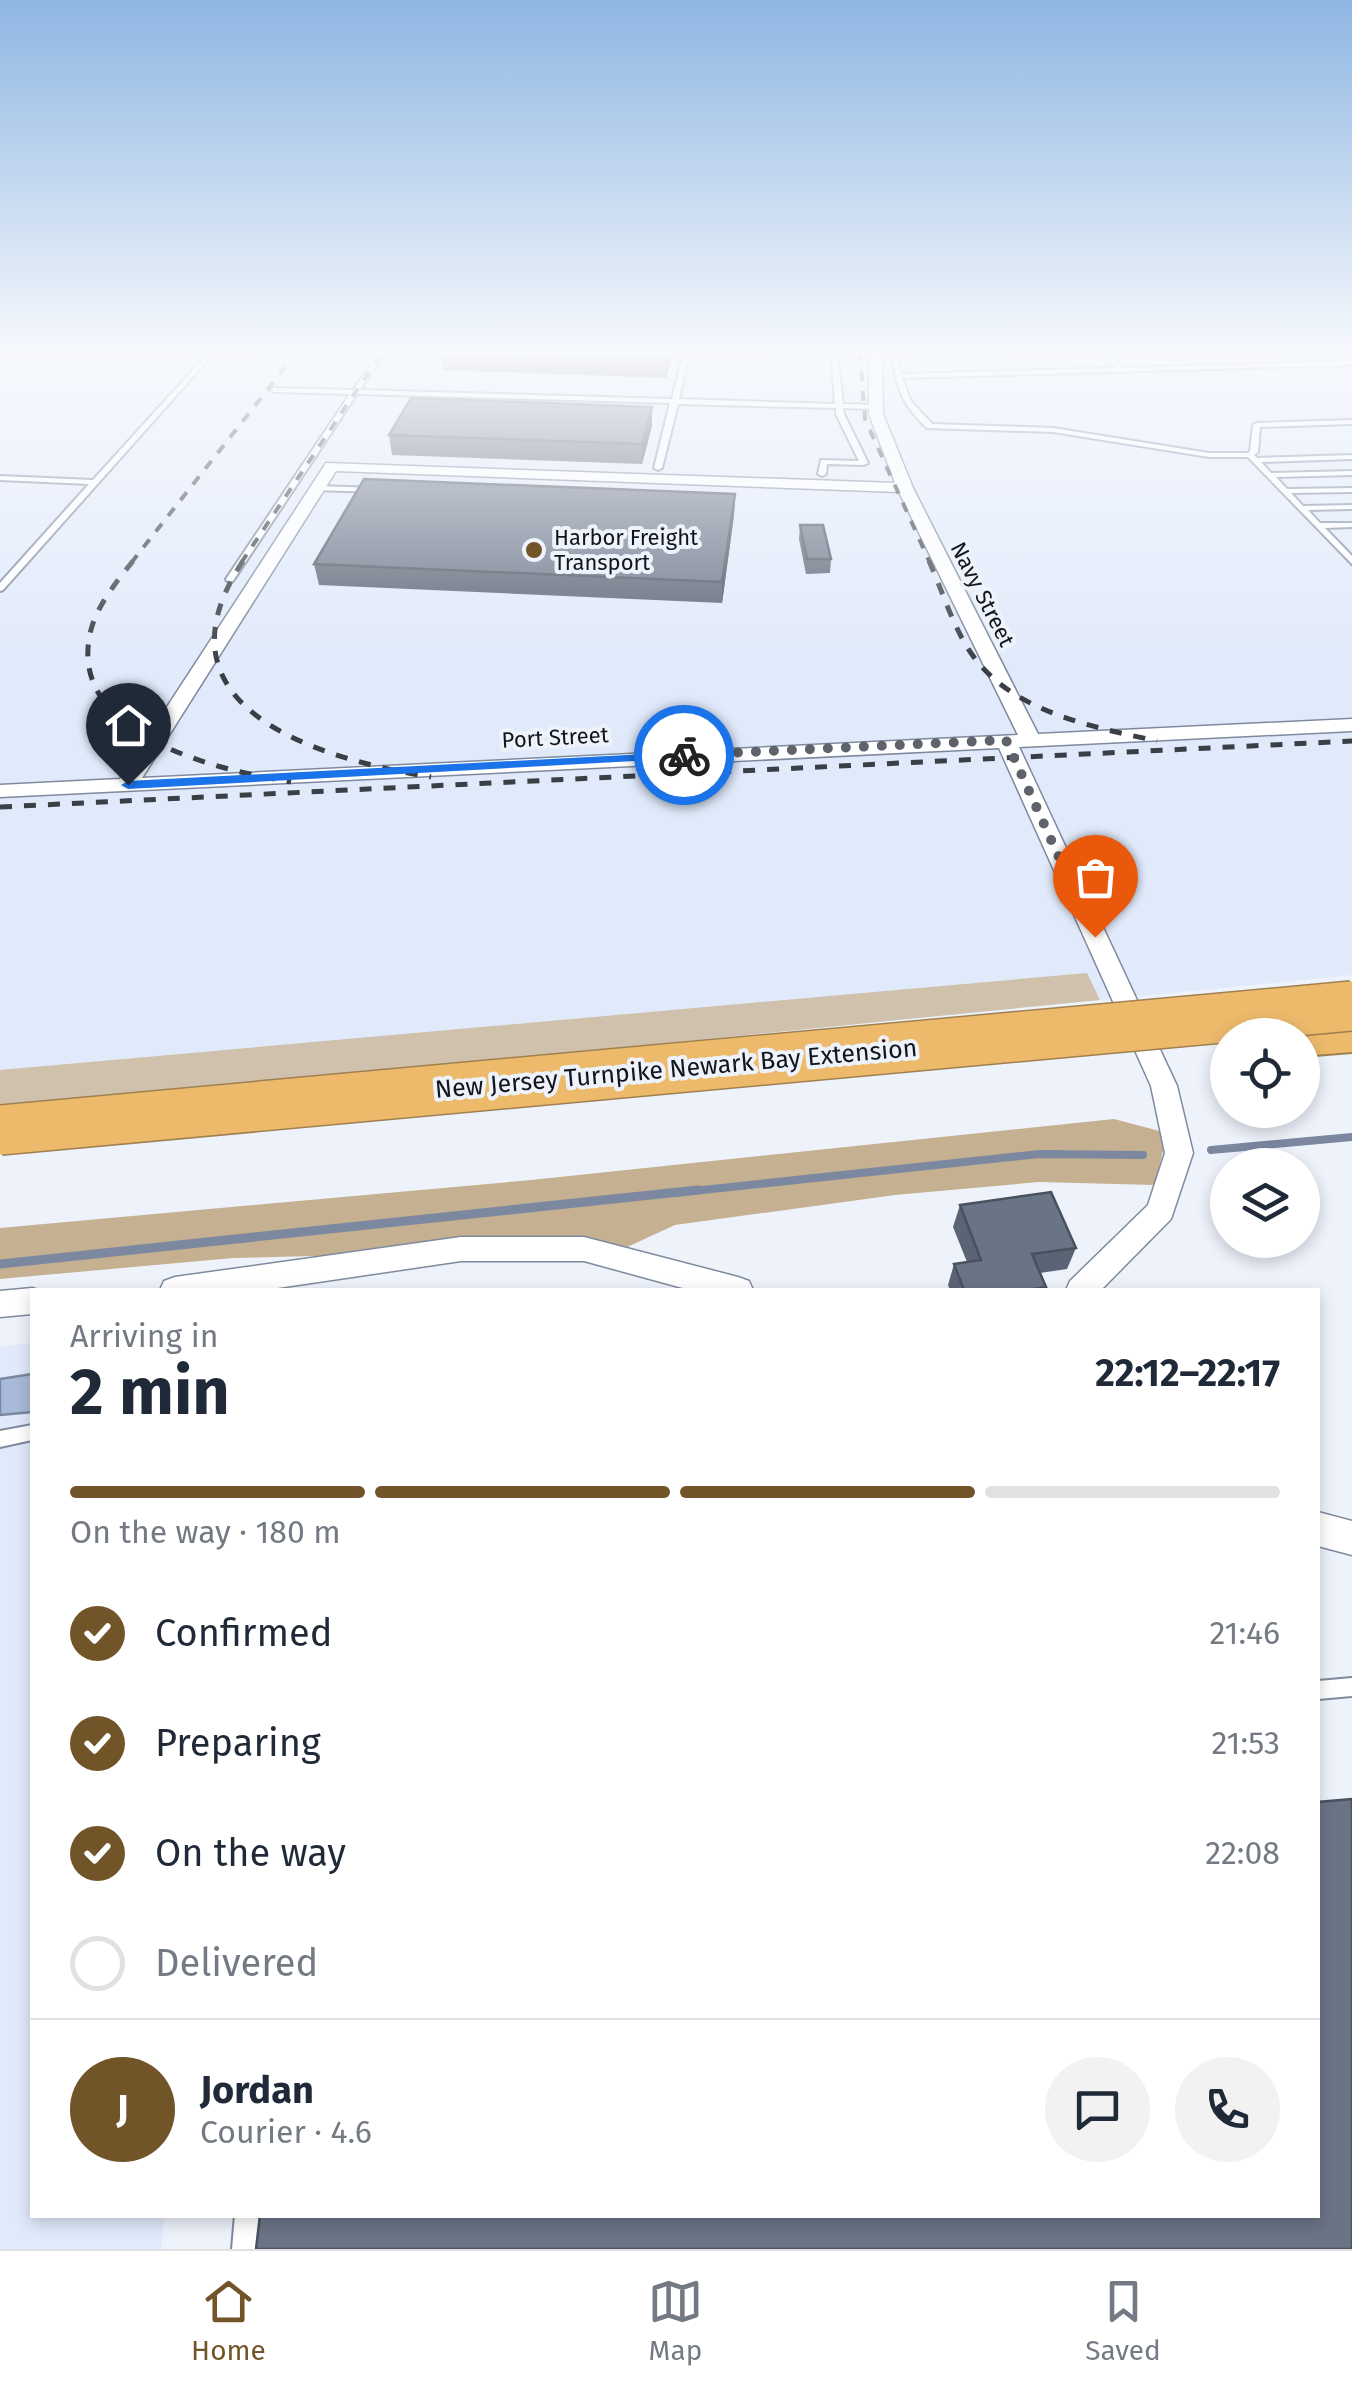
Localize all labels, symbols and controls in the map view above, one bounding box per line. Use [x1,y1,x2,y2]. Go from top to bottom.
place label: Harbor Freight Transport [554,524,698,576]
street label: Navy Street [945,537,1020,651]
marker: Harbor Freight Transport [523,539,545,561]
pin [86,683,171,786]
icon: home [101,698,156,753]
courier [634,705,734,805]
street label: Port Street [501,721,609,754]
icon: bike [657,728,712,783]
pin [1053,835,1138,938]
icon: bag [1068,850,1123,905]
map controls [1210,1018,1320,1258]
button: locate [1210,1018,1320,1128]
street label: New Jersey Turnpike Newark Bay Extension [434,1033,919,1105]
button: layers [1210,1148,1320,1258]
text: Arriving in [70,1317,218,1355]
text: 22:12–22:17 [1095,1350,1280,1396]
text: 2 min [70,1353,230,1431]
text: On the way · 180 m [70,1513,341,1551]
icon: check [70,1606,125,1661]
text: Confirmed [155,1610,333,1656]
text: 21:46 [1210,1614,1280,1652]
icon: check [70,1716,125,1771]
text: Preparing [155,1720,321,1766]
text: 21:53 [1212,1724,1280,1762]
icon: check [70,1826,125,1881]
text: On the way [155,1830,346,1876]
text: 22:08 [1205,1834,1280,1872]
text: Delivered [155,1940,318,1986]
button: chat [1045,2057,1150,2162]
button: phone [1175,2057,1280,2162]
text: Jordan [200,2067,314,2113]
text: J [116,2086,129,2132]
text: Courier · 4.6 [200,2113,372,2151]
tab: Home [191,2274,266,2367]
tab: Map [648,2274,703,2367]
tab: Saved [1085,2274,1161,2367]

